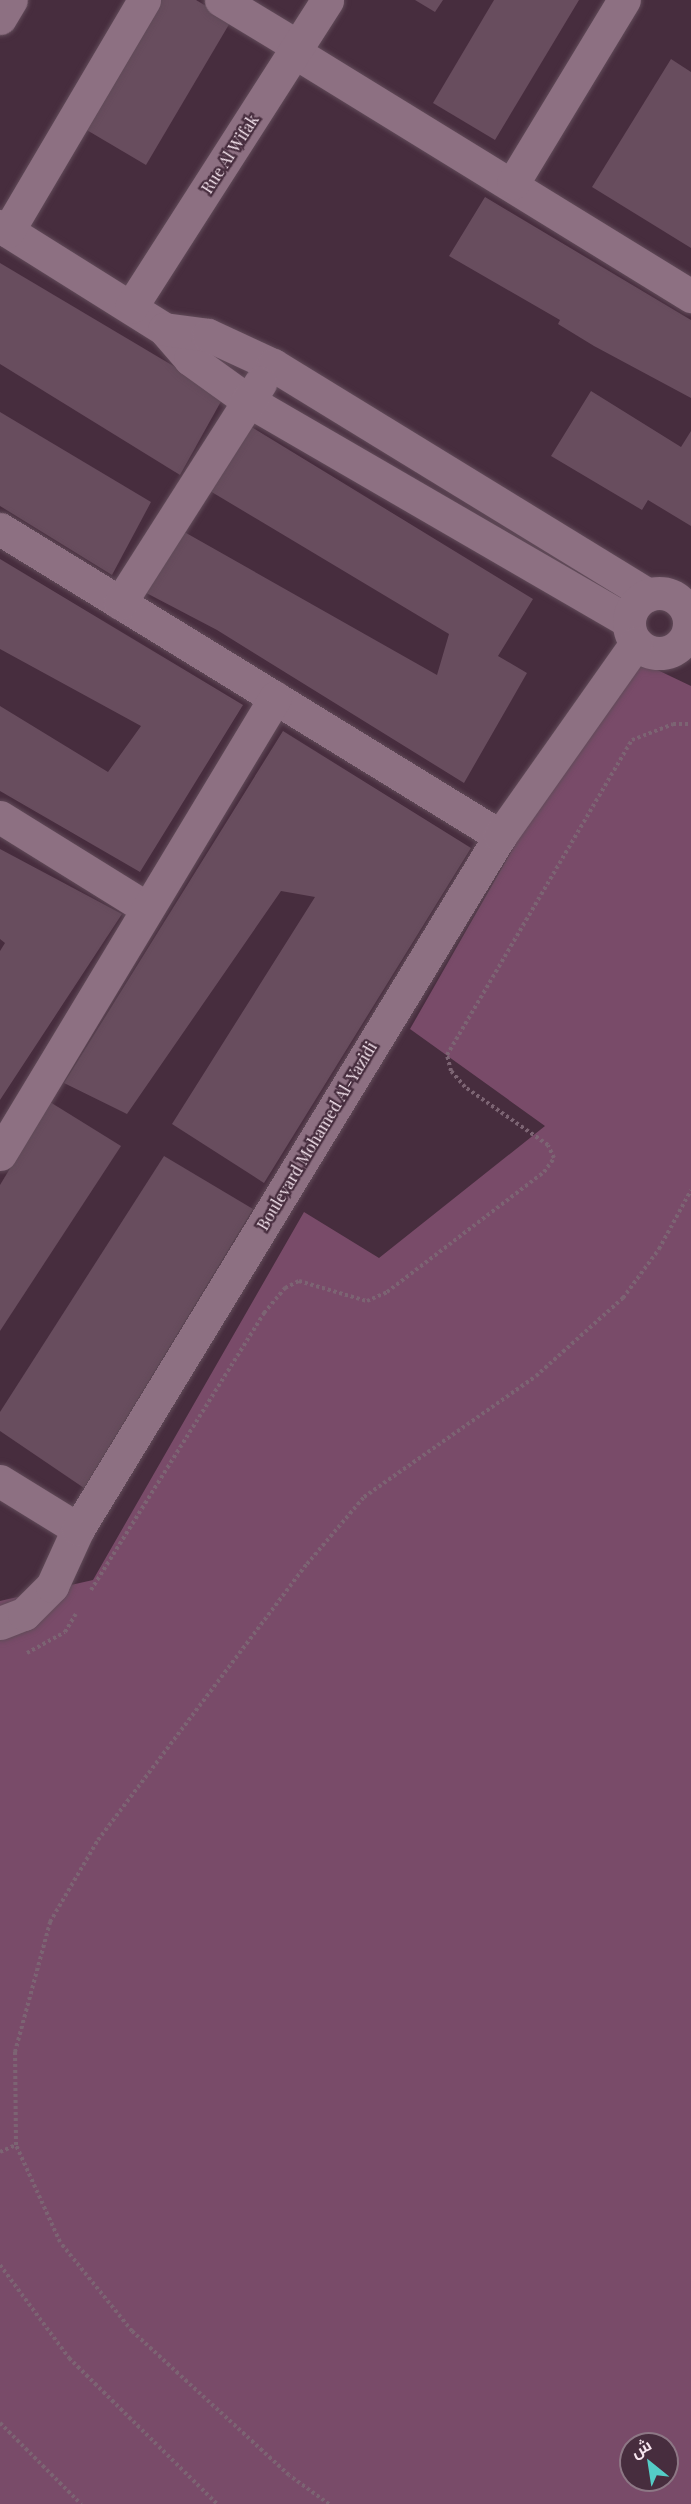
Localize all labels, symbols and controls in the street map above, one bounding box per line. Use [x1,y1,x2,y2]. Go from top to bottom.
street label: Rue Al Wifak [197,111,263,197]
street label: Boulevard Mohamed Al-Yazidi [253,1038,381,1234]
north arrow [619,2432,679,2492]
text: ش [627,2433,655,2462]

